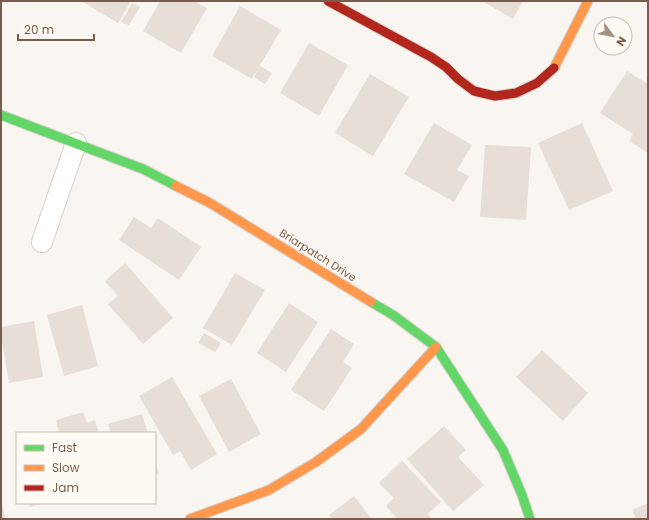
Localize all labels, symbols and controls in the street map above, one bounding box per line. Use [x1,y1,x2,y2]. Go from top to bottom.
scale bar [18,16,94,42]
north arrow [593,16,633,56]
text: 20 m [24,21,54,38]
text: N [613,34,630,49]
street label: Briarpatch Drive [276,225,360,285]
legend [16,432,156,504]
text: Fast [52,439,77,456]
text: Slow [52,459,80,476]
text: Jam [52,479,79,496]

